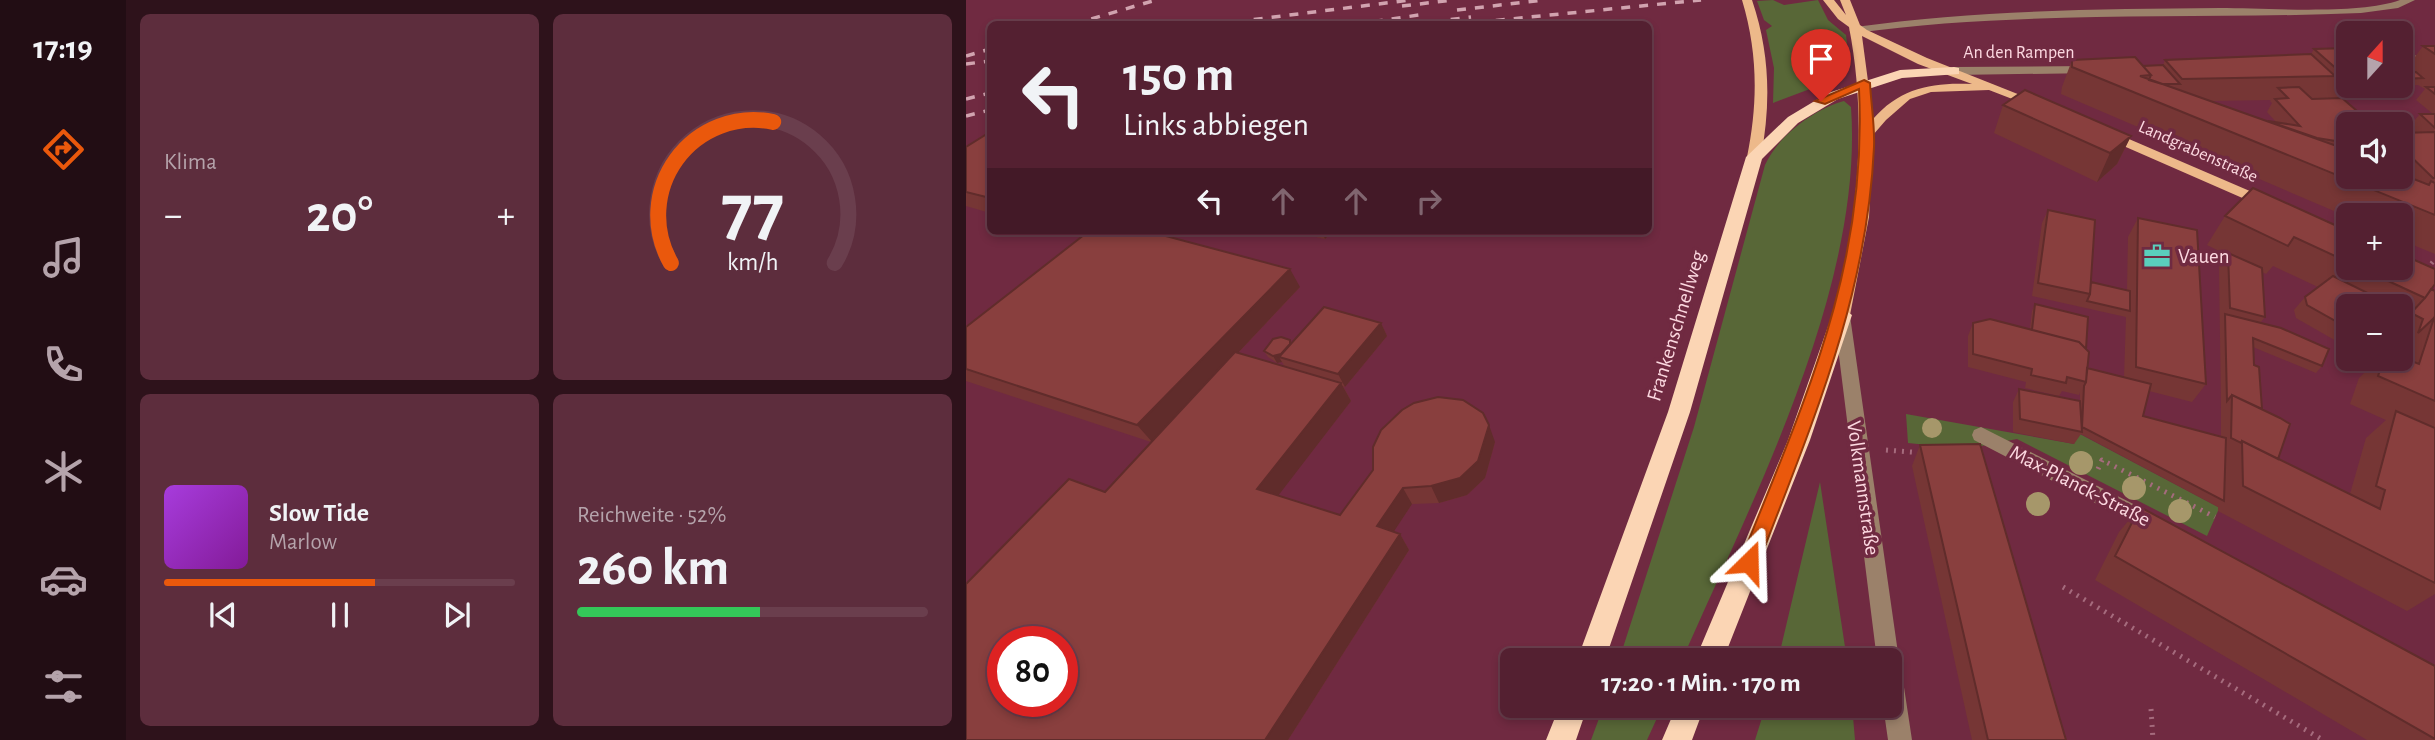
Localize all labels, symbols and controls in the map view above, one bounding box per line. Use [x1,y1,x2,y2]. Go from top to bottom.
north arrow [2336,21,2413,98]
map controls [2336,21,2413,371]
pin [1791,29,1851,101]
text: 17:19 [33,32,93,64]
icon: arrive [1802,40,1840,78]
street label: An den Rampen [1963,44,2075,62]
icon: left [1008,49,1099,140]
text: 150 m [1123,51,1234,100]
text: Links abbiegen [1123,109,1309,141]
button: sound [2336,112,2413,189]
street label: Landgrabenstraße [2136,118,2260,186]
icon: directions [39,125,88,174]
text: Klima [164,151,217,174]
text: 77 [721,175,784,248]
icon: left [1191,182,1229,220]
icon: ahead [1264,182,1302,220]
icon: ahead [1337,182,1375,220]
icon: right [1410,182,1448,220]
text: 20° [306,189,373,241]
text: − [164,197,182,235]
text: + [497,197,515,235]
button: + [2336,203,2413,280]
icon: music [39,233,88,282]
office icon: Vauen [2142,241,2172,271]
place label: Vauen [2178,246,2230,267]
street label: Frankenschnellweg [1643,248,1709,404]
text: km/h [727,250,778,275]
button: − [2336,294,2413,371]
icon: phone [39,340,88,389]
street label: Volkmannstraße [1843,419,1883,557]
street label: Max-Planck-Straße [2006,442,2154,530]
icon: climate [39,447,88,496]
text: Slow Tide [269,500,369,526]
text: Reichweite · 52% [577,504,726,527]
position arrow [1712,525,1786,599]
text: Marlow [269,531,337,554]
text: 260 km [577,542,729,594]
icon: car [39,555,88,604]
icon: previous [204,596,242,634]
icon: pause [321,596,359,634]
icon: next [438,596,476,634]
speed limit sign: 80 [987,626,1078,717]
icon: filters [39,662,88,711]
text: 17:20 · 1 Min. · 170 m [1601,670,1801,696]

